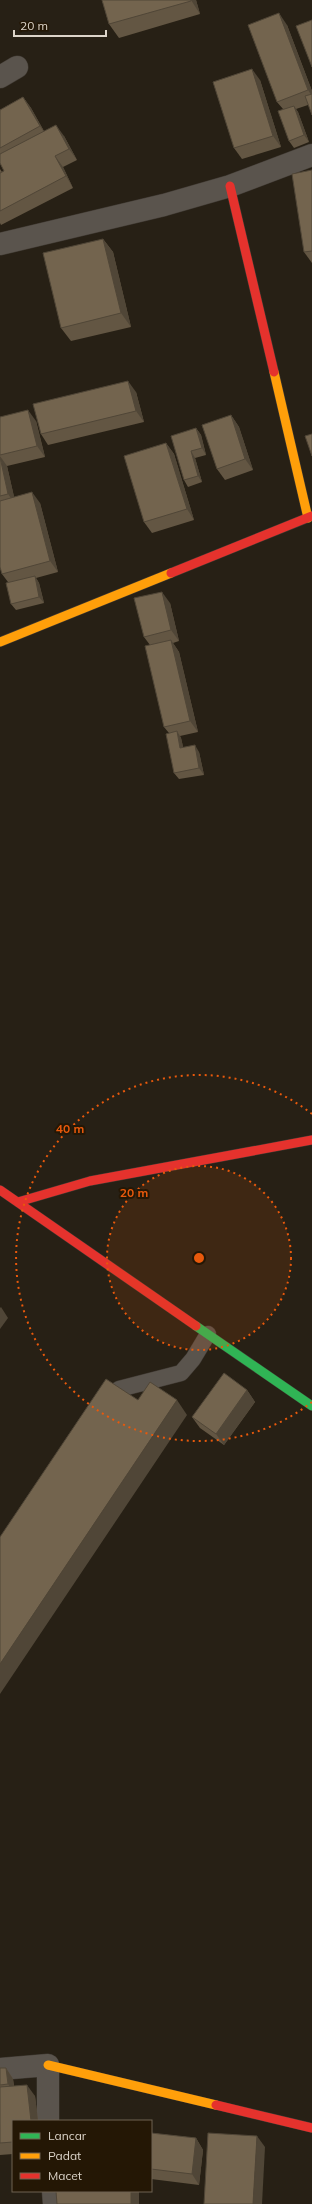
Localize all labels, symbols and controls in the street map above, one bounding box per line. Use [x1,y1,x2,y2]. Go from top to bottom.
scale bar [14,12,106,38]
text: 20 m [20,18,48,33]
text: 40 m [56,1121,84,1136]
text: 20 m [120,1185,148,1200]
centre of rings [192,1251,206,1265]
legend [12,2120,152,2192]
text: Lancar [48,2128,87,2143]
text: Padat [48,2148,81,2163]
text: Macet [48,2168,82,2183]

